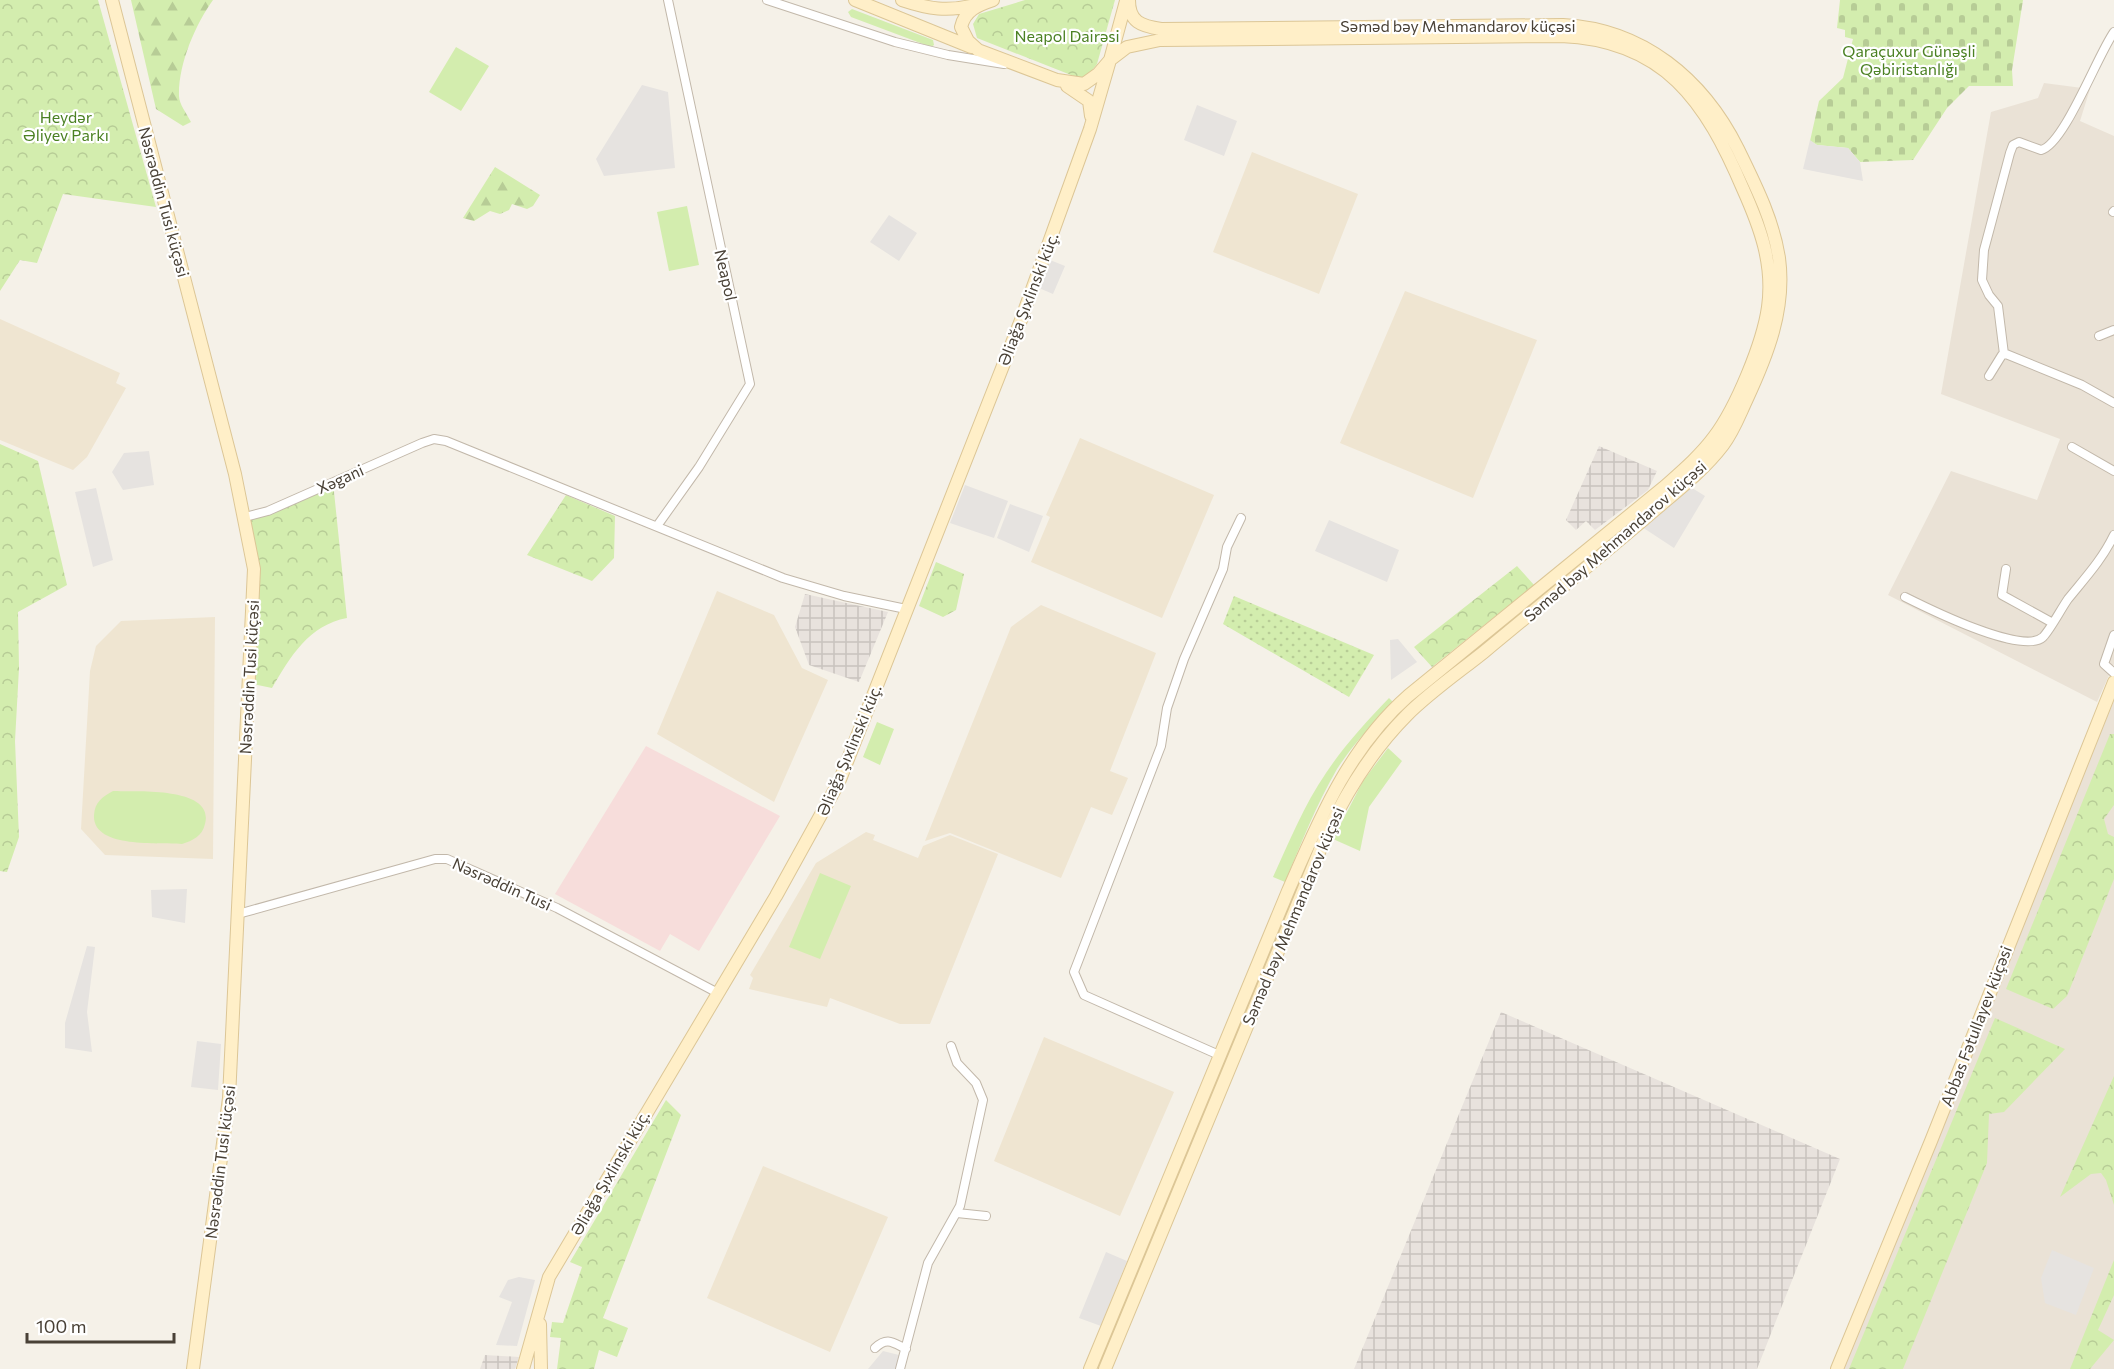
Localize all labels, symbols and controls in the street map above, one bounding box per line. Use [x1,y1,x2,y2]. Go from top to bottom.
street label: Səməd bəy Mehmandarov küçəsi [1340,16,1576,35]
park label: Neapol Dairəsi [1014,26,1120,45]
park label: Qaraçuxur Günəşli Qəbiristanlığı [1842,41,1976,78]
park label: Heydər Əliyev Parkı [23,107,109,144]
street label: Nəsrəddin Tusi küçəsi [135,125,194,279]
street label: Əliağa Şıxlinski küç. [993,230,1062,368]
street label: Neapol [711,247,742,302]
street label: Səməd bəy Mehmandarov küçəsi [1520,456,1710,625]
street label: Xəgani [313,460,366,497]
street label: Nəsrəddin Tusi küçəsi [235,599,262,755]
street label: Əliağa Şıxlinski küç. [812,681,885,818]
street label: Səməd bəy Mehmandarov küçəsi [1238,804,1347,1028]
street label: Nəsrəddin Tusi [450,853,555,914]
street label: Abbas Fətullayev küçəsi [1936,943,2015,1109]
street label: Nəsrəddin Tusi küçəsi [201,1084,238,1240]
street label: Əliağa Şıxlinski küç. [566,1107,653,1239]
scale bar [27,1306,174,1344]
text: 100 m [36,1315,86,1337]

